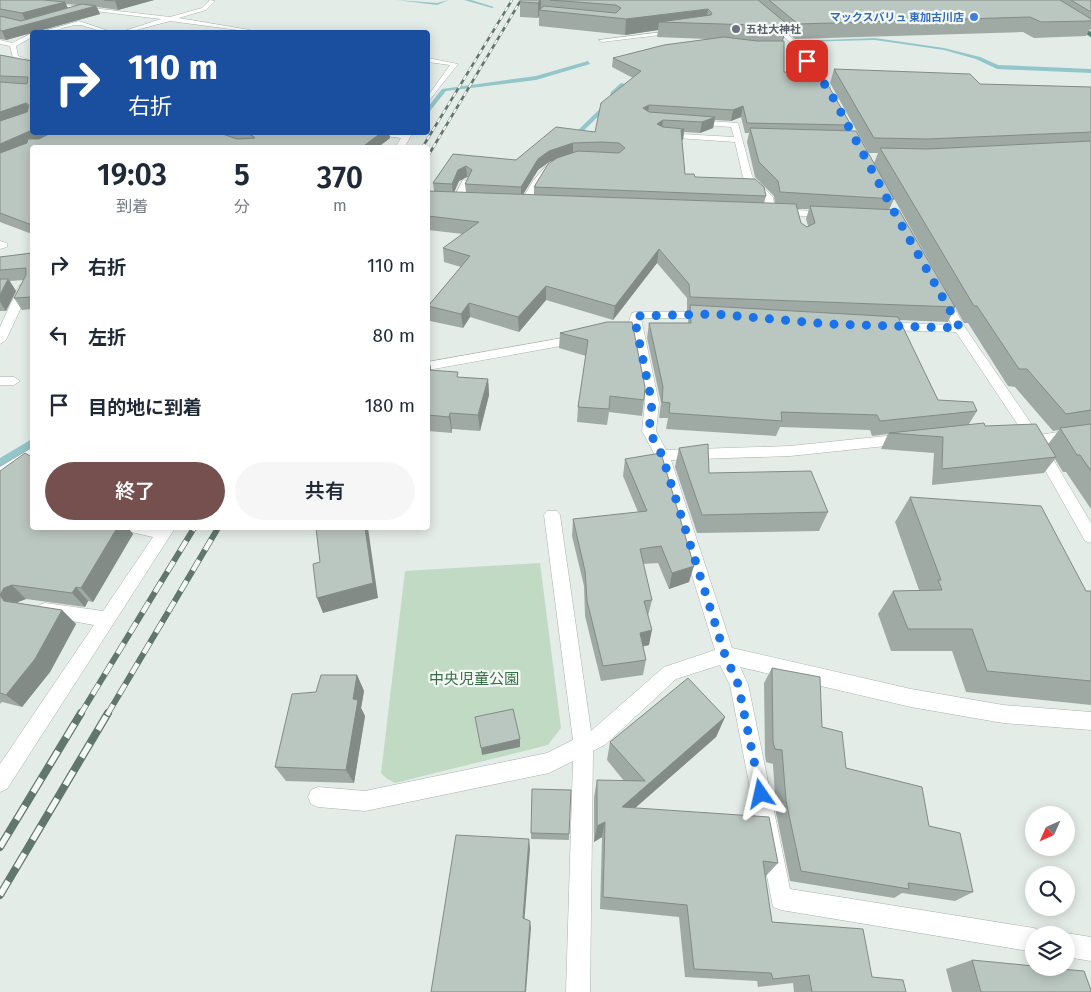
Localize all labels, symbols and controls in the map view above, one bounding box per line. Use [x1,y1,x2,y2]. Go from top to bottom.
place label: マックスバリュ 東加古川店 [830,11,964,24]
marker: マックスバリュ 東加古川店 [968,11,980,23]
marker: 五社大神社 [730,23,742,35]
place label: 五社大神社 [746,23,801,36]
pin [786,40,828,82]
text: 110 m [128,46,218,88]
icon: arrive [793,47,821,75]
icon: right [45,50,110,115]
text: 右折 [128,93,172,120]
text: 19:03 [97,157,167,193]
text: 5 [234,157,250,193]
text: 370 [317,160,363,196]
text: m [333,196,347,215]
text: 到着 [116,197,148,216]
text: 分 [234,197,250,216]
icon: right [45,251,73,279]
text: 110 m [367,254,415,277]
text: 右折 [88,256,126,279]
icon: left [45,321,73,349]
text: 80 m [373,324,415,347]
text: 左折 [88,326,126,349]
icon: arrive [45,391,73,419]
text: 180 m [364,394,415,417]
text: 目的地に到着 [88,396,202,419]
button: 終了 [45,462,225,520]
button: 共有 [235,462,415,520]
park label: 中央児童公園 [429,670,519,688]
position arrow [734,767,786,819]
north arrow [1025,806,1075,856]
map controls [1025,806,1075,976]
button: search [1025,866,1075,916]
button: layers [1025,926,1075,976]

